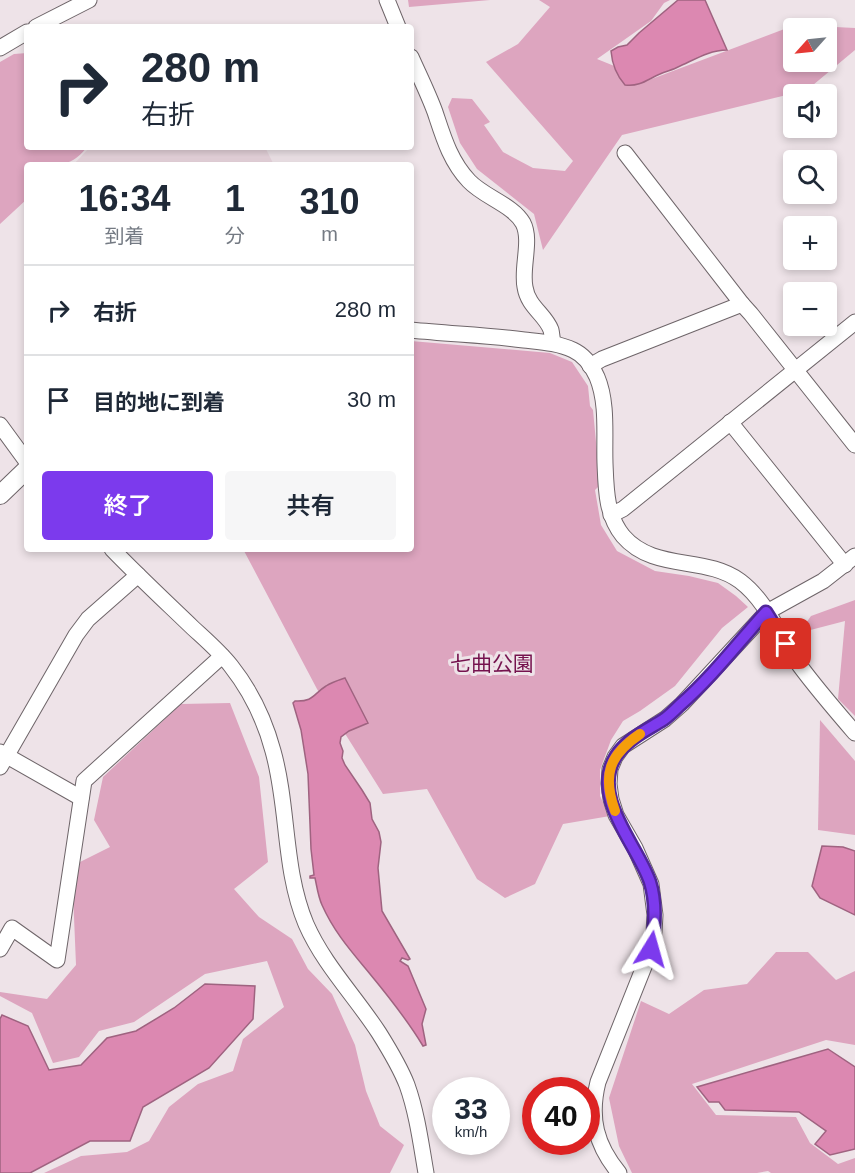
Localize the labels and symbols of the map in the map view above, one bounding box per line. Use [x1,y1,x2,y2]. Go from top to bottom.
north arrow [783,18,837,72]
pin [760,618,811,669]
park label: 七曲公園 [450,652,534,675]
position arrow [619,917,683,981]
speed limit sign: 40 [522,1077,600,1155]

